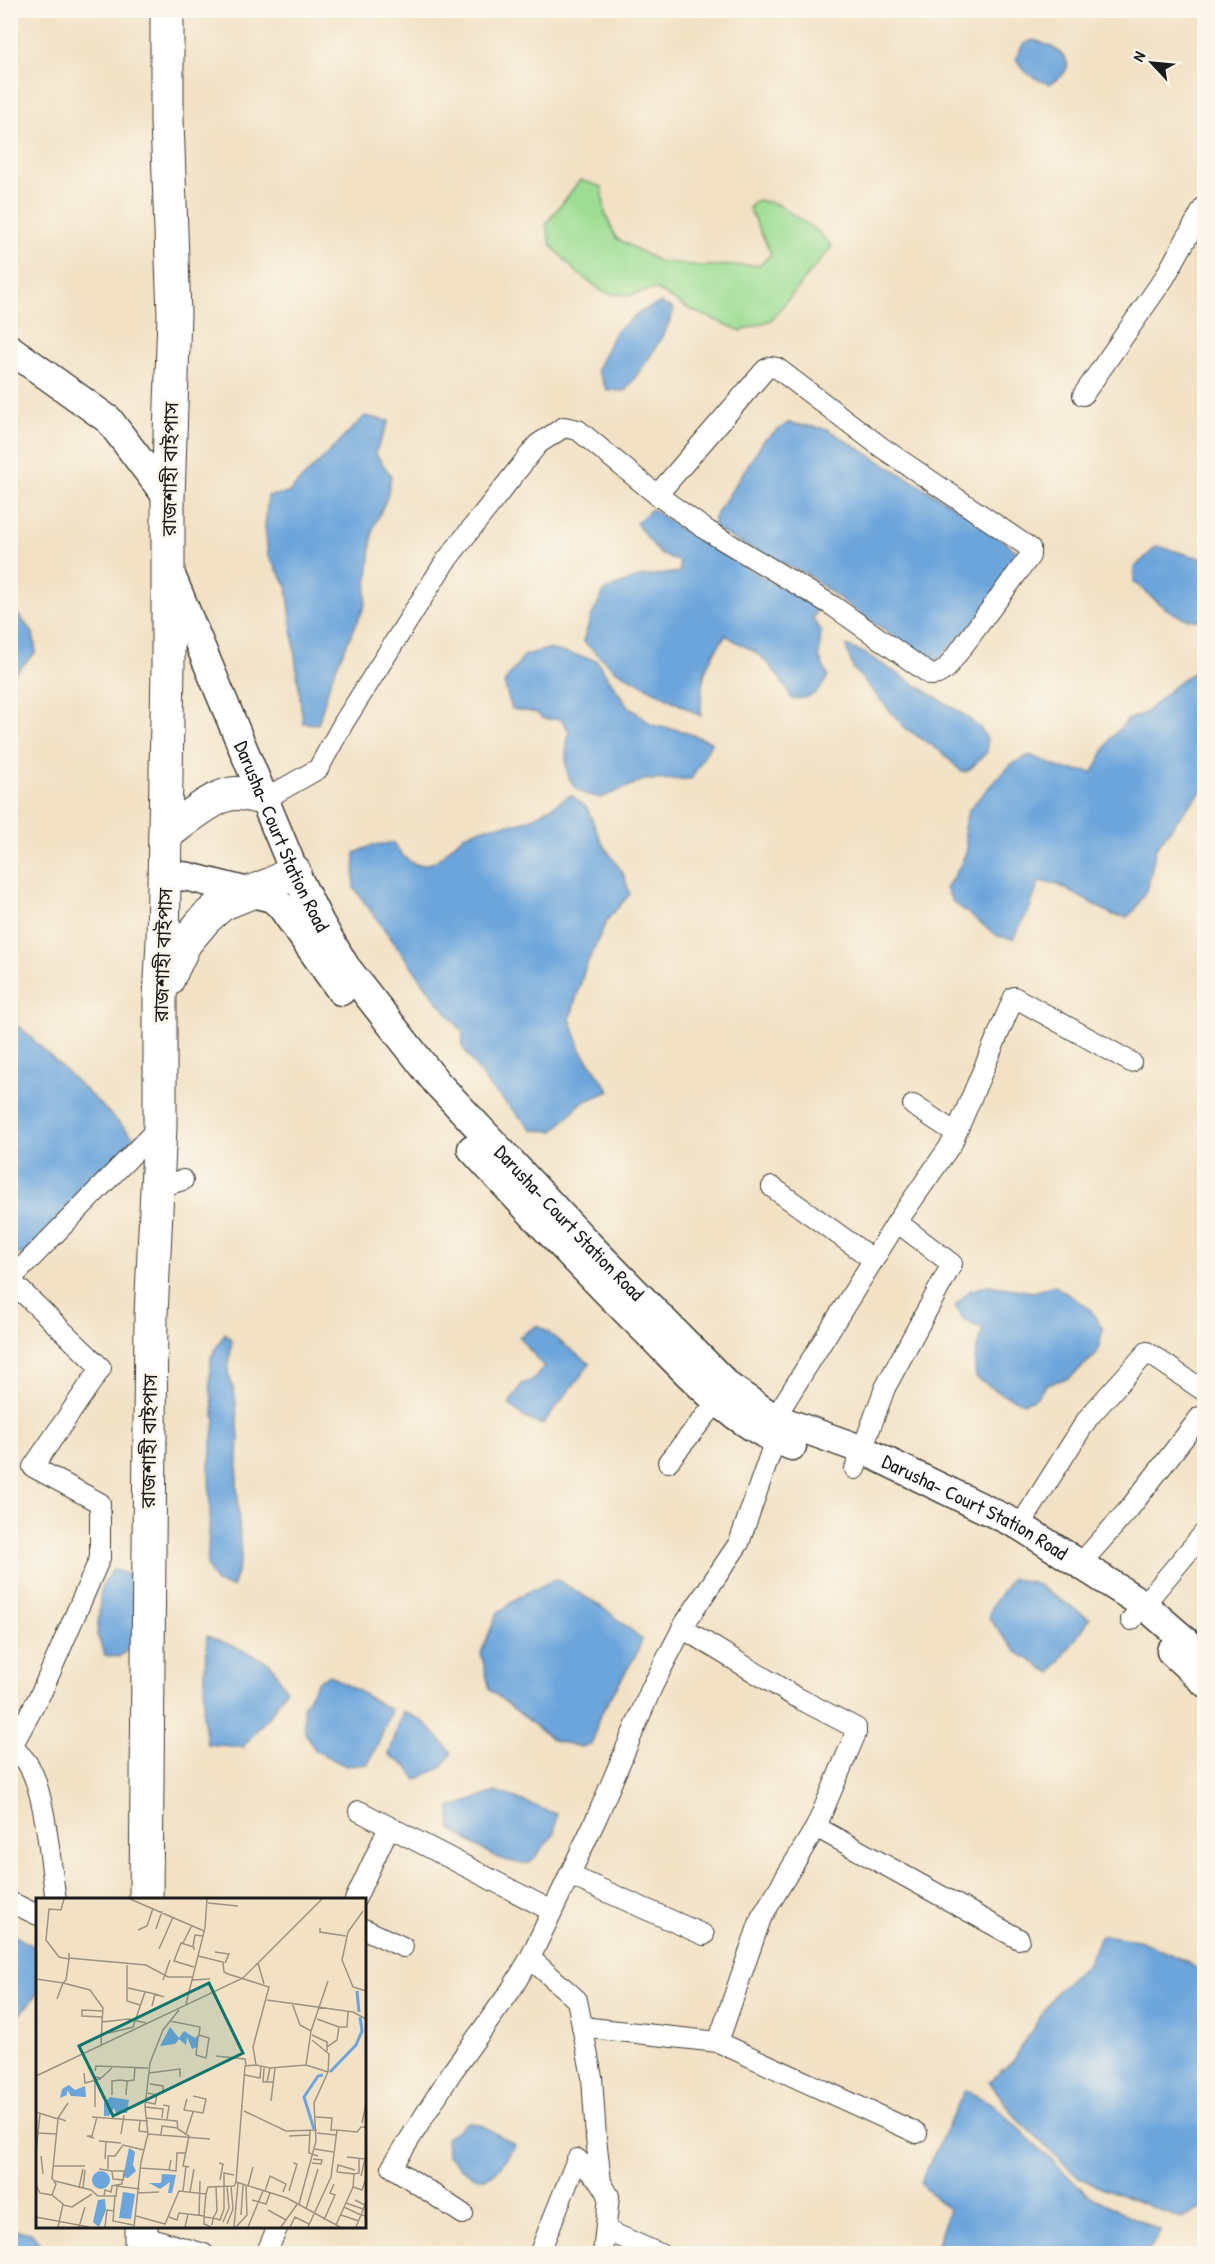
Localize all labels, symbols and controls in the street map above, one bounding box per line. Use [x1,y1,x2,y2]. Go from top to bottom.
north arrow [1122,33,1182,93]
text: N [1127,47,1150,65]
street label: রাজশাহী বাইপাস [155,401,184,537]
street label: Darusha- Court Station Road [228,737,336,937]
street label: রাজশাহী বাইপাস [147,887,178,1023]
street label: Darusha- Court Station Road [489,1139,651,1306]
street label: রাজশাহী বাইপাস [134,1373,163,1509]
street label: Darusha- Court Station Road [878,1447,1073,1566]
inset map [36,1898,366,2228]

